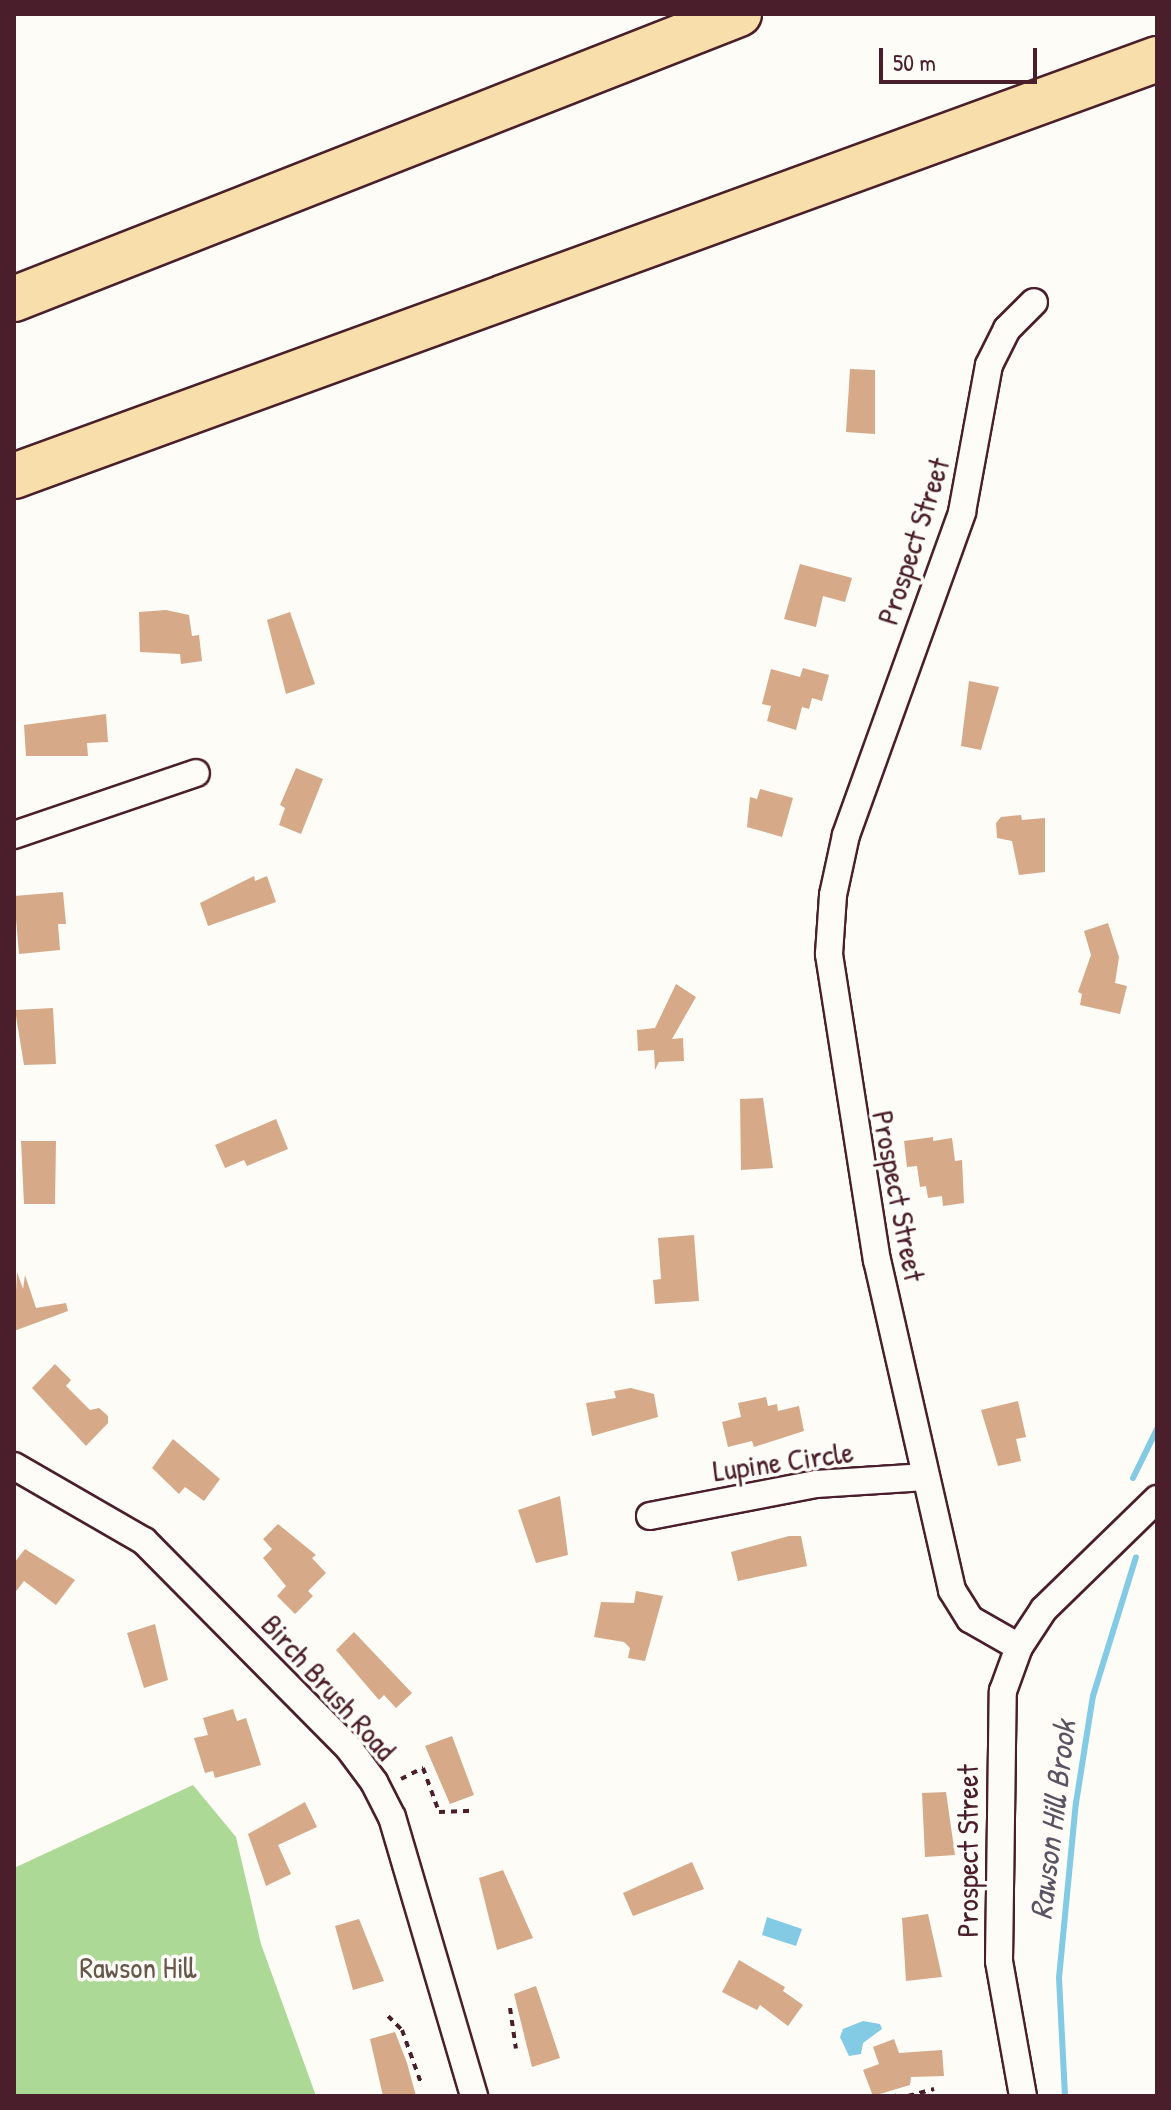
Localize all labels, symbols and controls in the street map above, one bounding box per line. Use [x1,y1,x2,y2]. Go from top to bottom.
scale bar [883,32,1041,82]
text: 50 m [893,46,936,78]
street label: Prospect Street [869,453,957,629]
street label: Prospect Street [865,1108,933,1284]
street label: Lupine Circle [710,1433,856,1489]
street label: Birch Brush Road [254,1607,404,1767]
water label: Rawson Hill Brook [1022,1718,1084,1922]
street label: Prospect Street [949,1764,985,1938]
park label: Rawson Hill [79,1949,197,1985]

